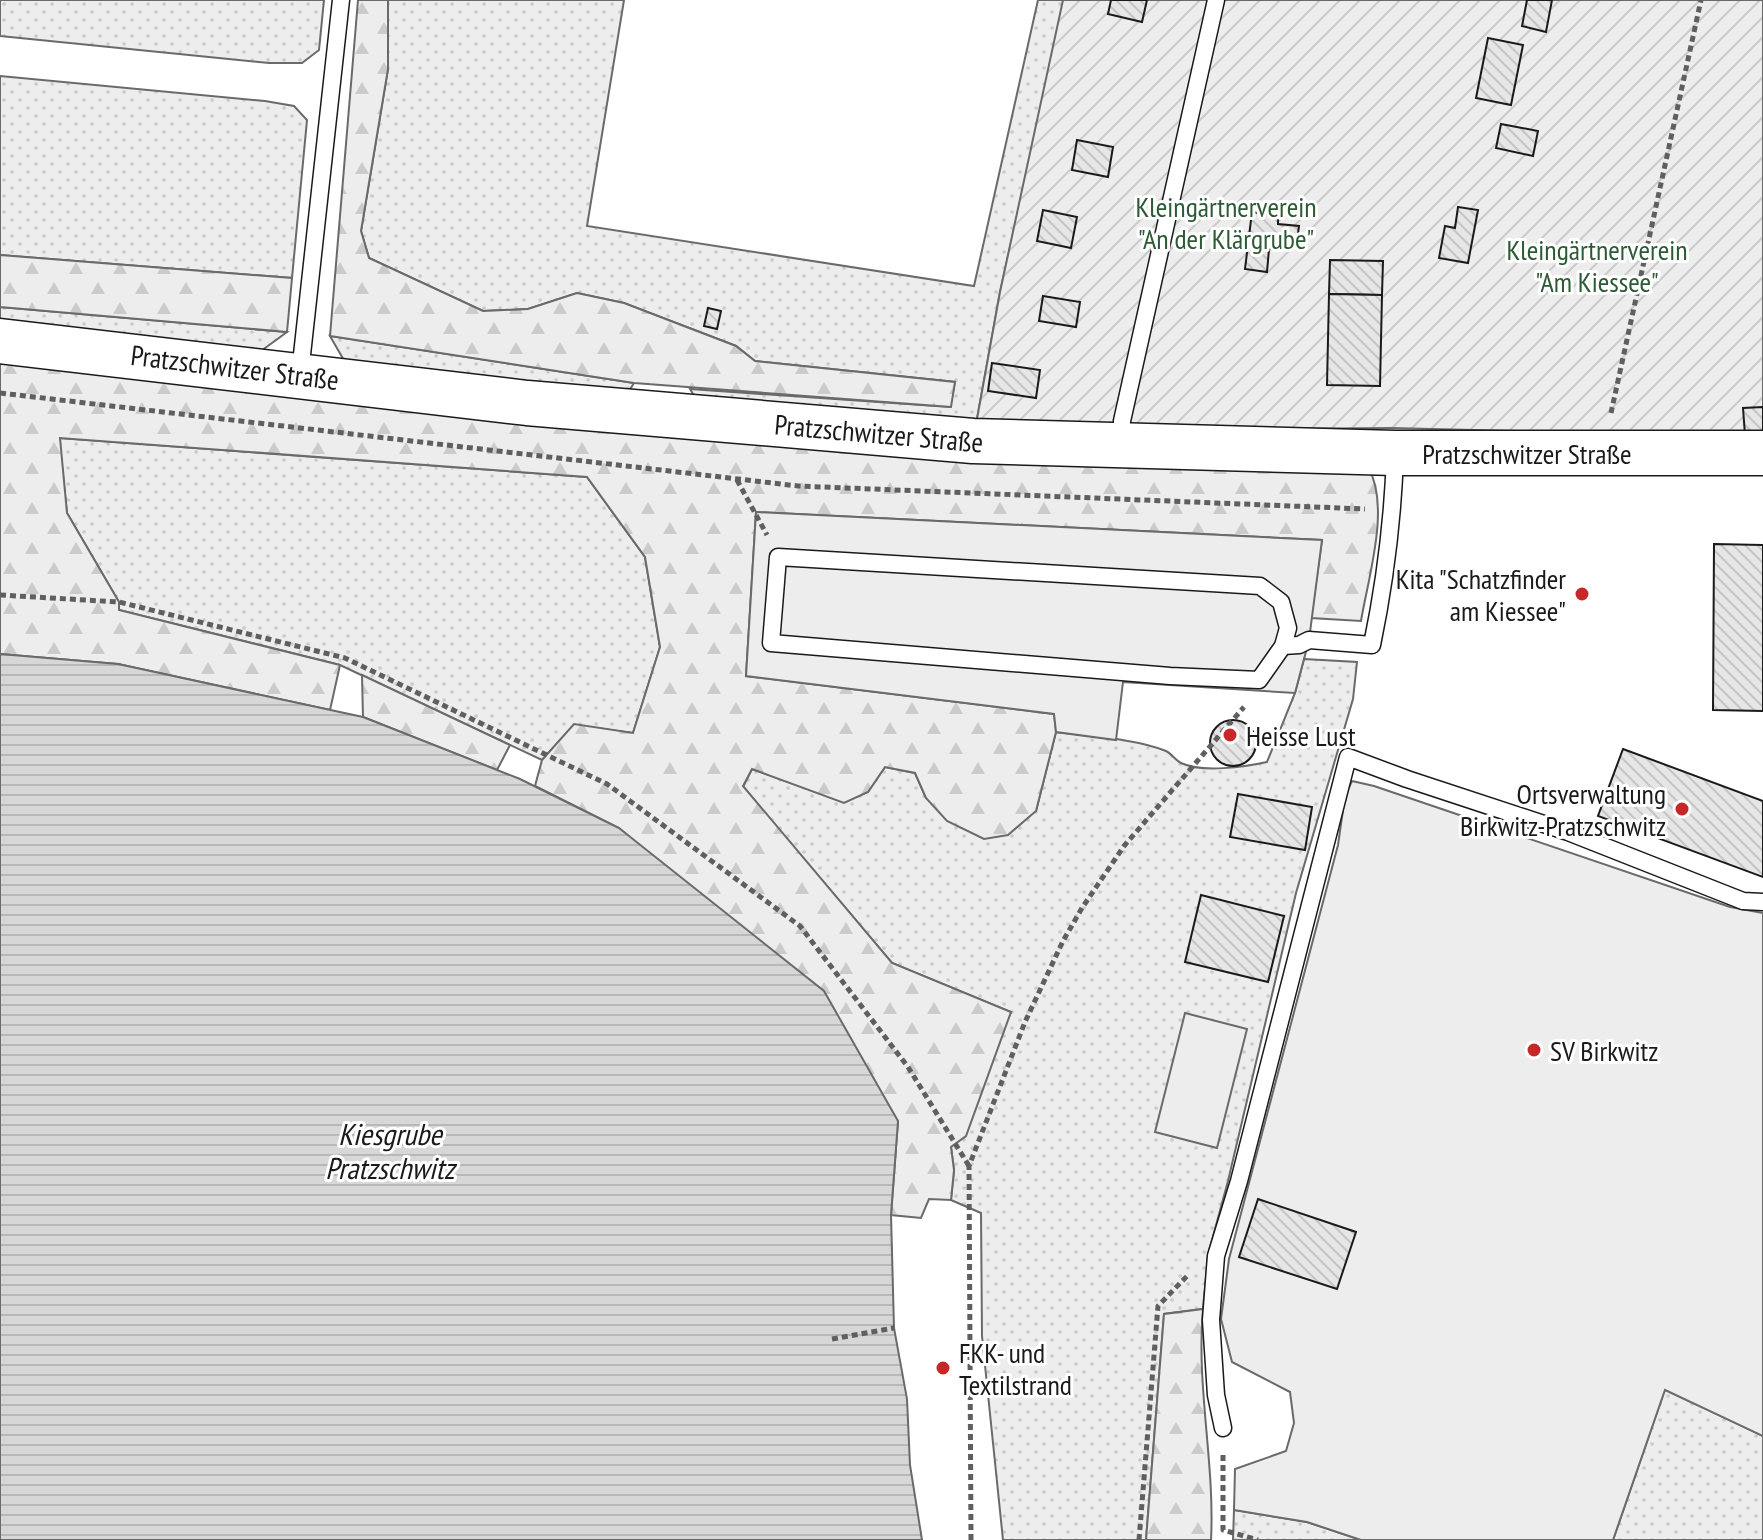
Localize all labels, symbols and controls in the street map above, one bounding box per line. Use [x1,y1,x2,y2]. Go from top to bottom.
park label: Kleingärtnerverein "An der Klärgrube" [1135,188,1317,257]
park label: Kleingärtnerverein "Am Kiessee" [1506,231,1688,300]
street label: Pratzschwitzer Straße [129,336,341,398]
street label: Pratzschwitzer Straße [773,405,985,461]
street label: Pratzschwitzer Straße [1422,435,1632,472]
place label: Kita "Schatzfinder am Kiessee" [1396,560,1566,629]
marker: Kita "Schatzfinder am Kiessee" [1573,585,1591,603]
place label: Heisse Lust [1246,717,1356,754]
marker: Heisse Lust [1221,726,1239,744]
place label: Ortsverwaltung Birkwitz-Pratzschwitz [1460,775,1666,844]
marker: Ortsverwaltung Birkwitz-Pratzschwitz [1673,800,1691,818]
place label: SV Birkwitz [1550,1032,1658,1069]
marker: SV Birkwitz [1525,1041,1543,1059]
water label: Kiesgrube Pratzschwitz [325,1114,458,1187]
place label: FKK- und Textilstrand [959,1334,1072,1403]
marker: FKK- und Textilstrand [934,1359,952,1377]

